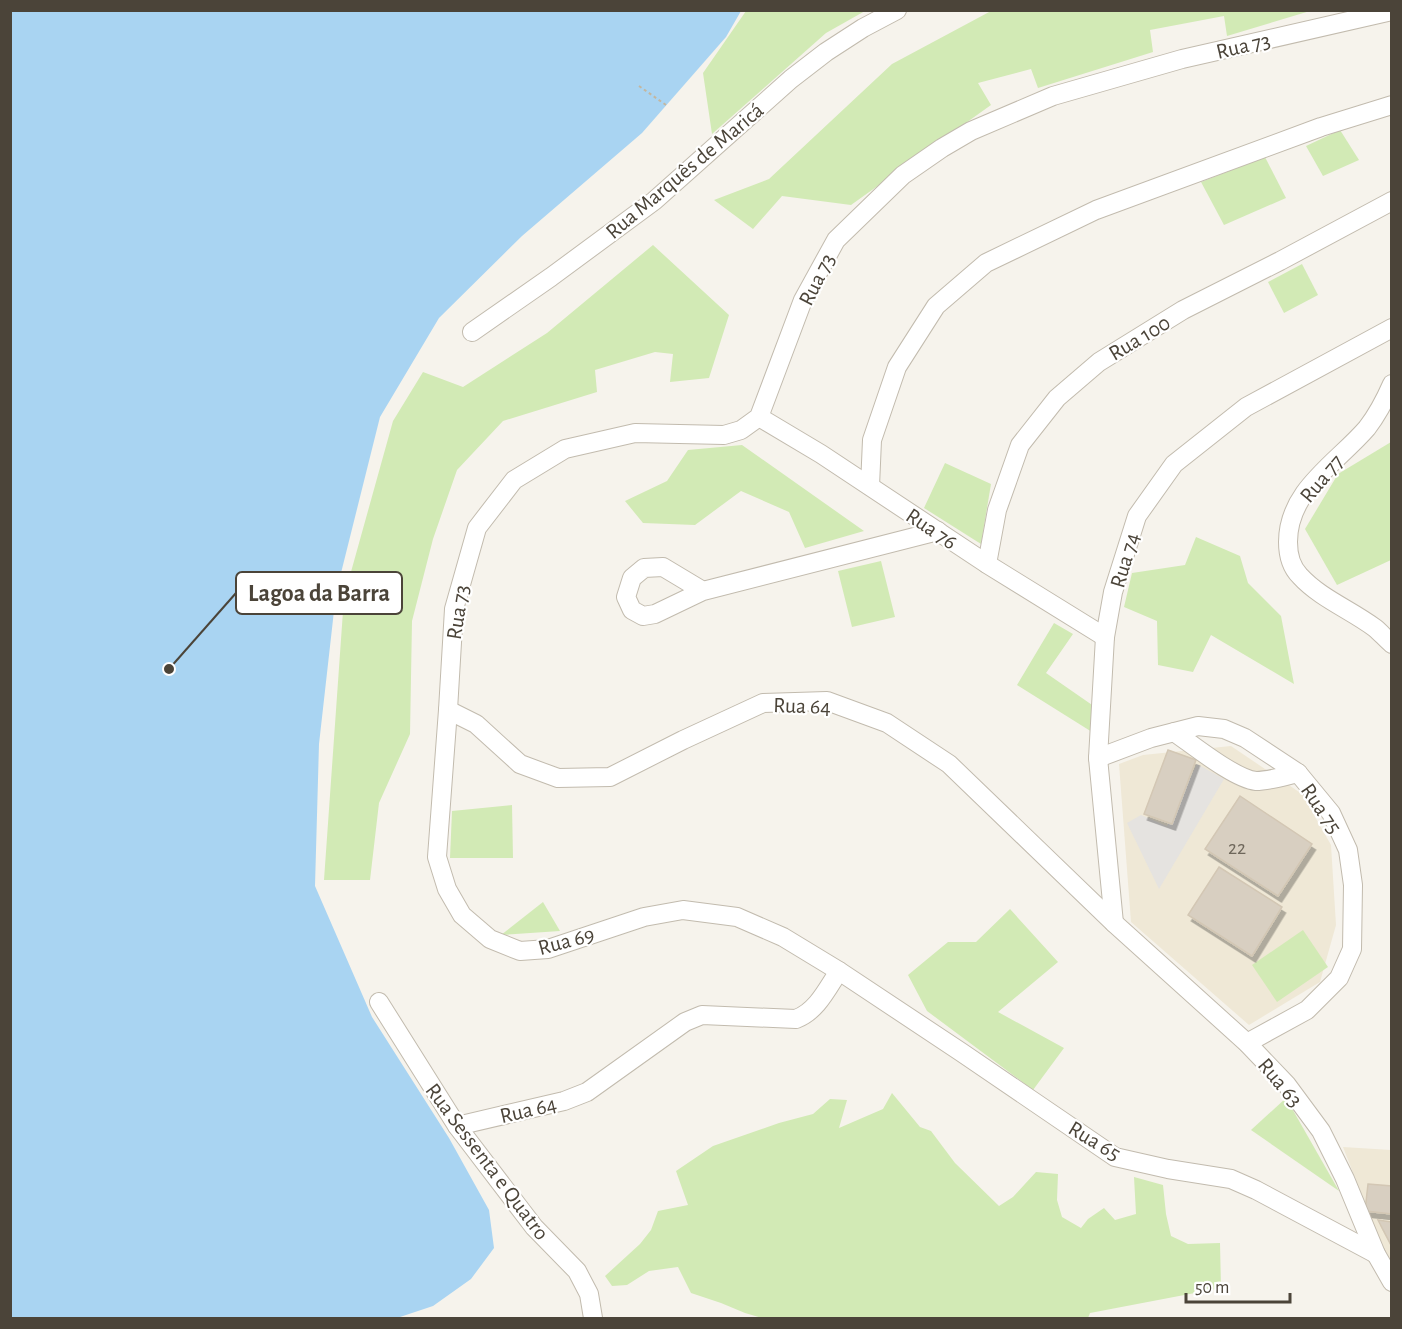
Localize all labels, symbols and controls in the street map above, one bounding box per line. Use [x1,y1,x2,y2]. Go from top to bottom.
street label: Rua 73 [1214,29,1273,63]
street label: Rua Marquês de Maricá [602,99,768,243]
street label: Rua 73 [795,250,839,309]
street label: Rua 100 [1105,311,1174,365]
street label: Rua 77 [1296,450,1348,507]
street label: Rua 76 [902,504,961,554]
street label: Rua 74 [1106,530,1144,591]
callout: Lagoa da Barra [236,572,402,614]
text: Lagoa da Barra [248,582,390,606]
street label: Rua 73 [443,583,473,641]
street label: Rua 64 [773,694,831,718]
street label: Rua 75 [1297,780,1346,838]
house number: 22 [1228,838,1246,858]
street label: Rua 69 [536,923,597,959]
street label: Rua 63 [1254,1054,1307,1111]
street label: Rua Sessenta e Quatro [421,1079,553,1244]
street label: Rua 64 [498,1093,559,1127]
street label: Rua 65 [1065,1117,1124,1165]
scale bar [1186,1266,1290,1304]
text: 50 m [1195,1279,1229,1297]

